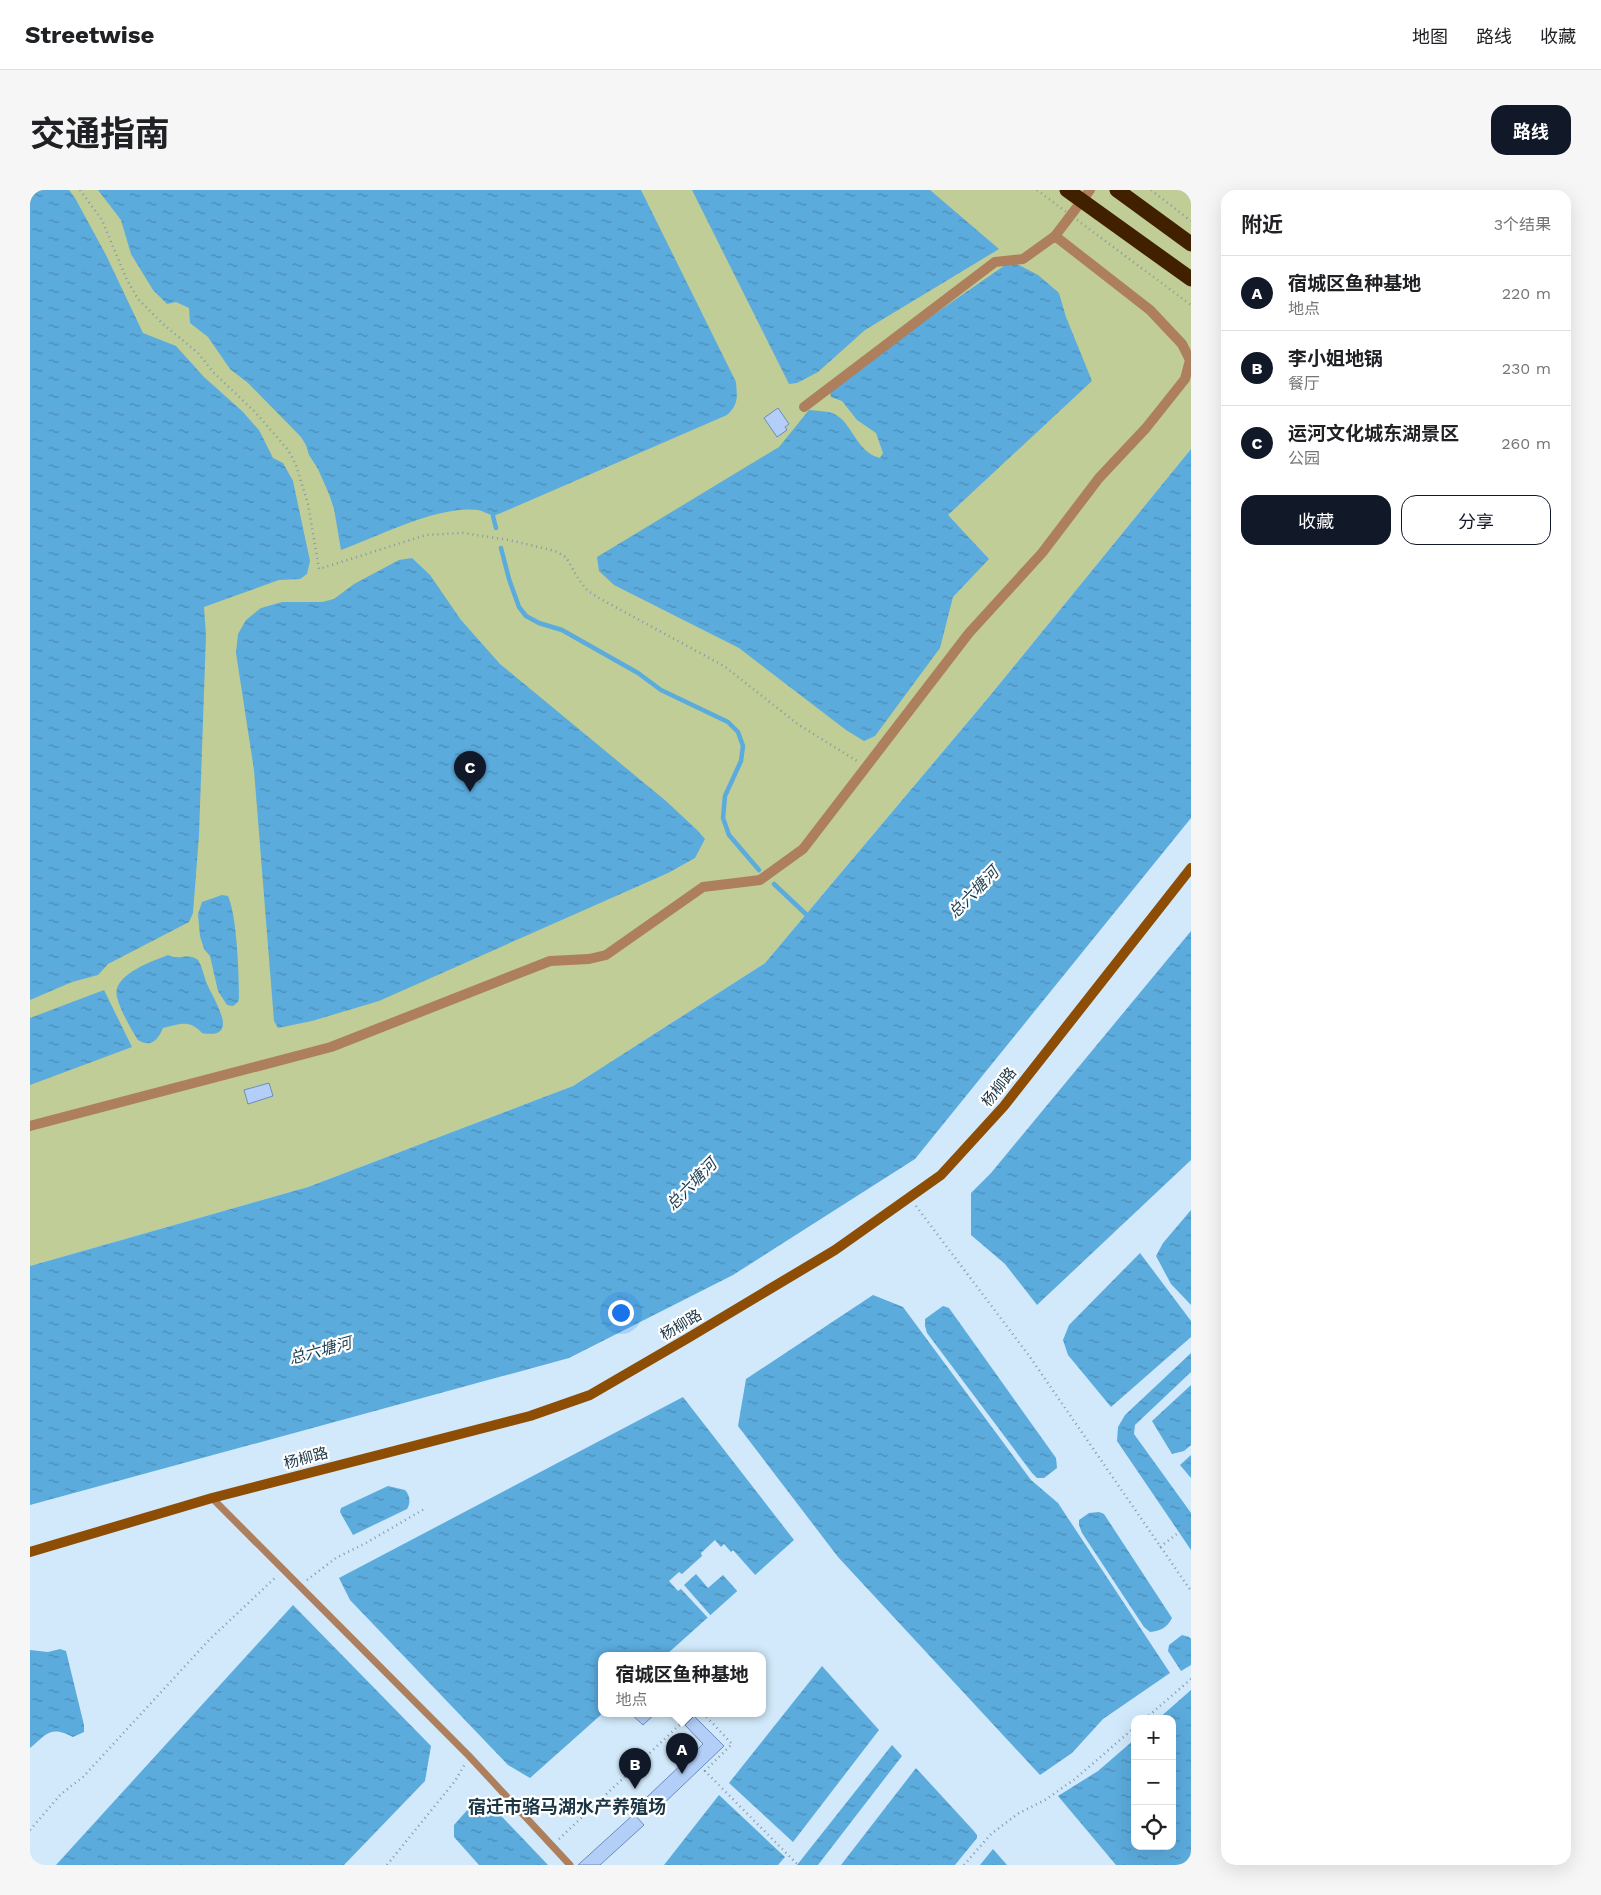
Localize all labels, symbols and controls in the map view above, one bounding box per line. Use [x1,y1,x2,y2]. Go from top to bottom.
text: Streetwise [25,21,154,49]
text: 地图 [1412,26,1448,47]
text: 路线 [1476,26,1512,47]
text: 收藏 [1540,26,1576,47]
button: 路线 [1491,105,1571,155]
text: 交通指南 [30,113,170,155]
text: 附近 [1241,212,1283,237]
text: 3个结果 [1494,215,1551,234]
text: 宿城区鱼种基地 [1288,272,1421,295]
text: A [1252,284,1262,303]
text: 220 m [1502,284,1551,303]
text: 地点 [1288,299,1320,318]
text: 李小姐地锅 [1288,347,1383,370]
text: B [1252,359,1262,378]
text: 230 m [1502,359,1551,378]
text: 餐厅 [1288,374,1320,393]
text: 运河文化城东湖景区 [1288,422,1459,445]
text: C [1252,434,1262,453]
text: 260 m [1501,434,1551,453]
text: 公园 [1288,449,1320,468]
button: 收藏 [1241,495,1391,545]
button: 分享 [1401,495,1551,545]
pin: C [454,751,486,792]
water label: 总六塘河 [944,861,1005,922]
street label: 杨柳路 [978,1064,1020,1110]
water label: 总六塘河 [662,1153,723,1214]
your location [608,1300,634,1326]
street label: 杨柳路 [657,1306,705,1344]
water label: 总六塘河 [287,1332,356,1368]
street label: 杨柳路 [282,1443,330,1473]
popup [598,1652,766,1717]
text: 宿城区鱼种基地 [615,1663,749,1686]
text: 地点 [615,1690,648,1709]
map controls [1131,1715,1176,1850]
button: + [1131,1715,1176,1760]
pin: A [666,1733,698,1774]
pin: B [619,1748,651,1789]
button: − [1131,1760,1176,1805]
district label: 宿迁市骆马湖水产养殖场 [468,1796,666,1817]
button: locate [1131,1805,1176,1850]

